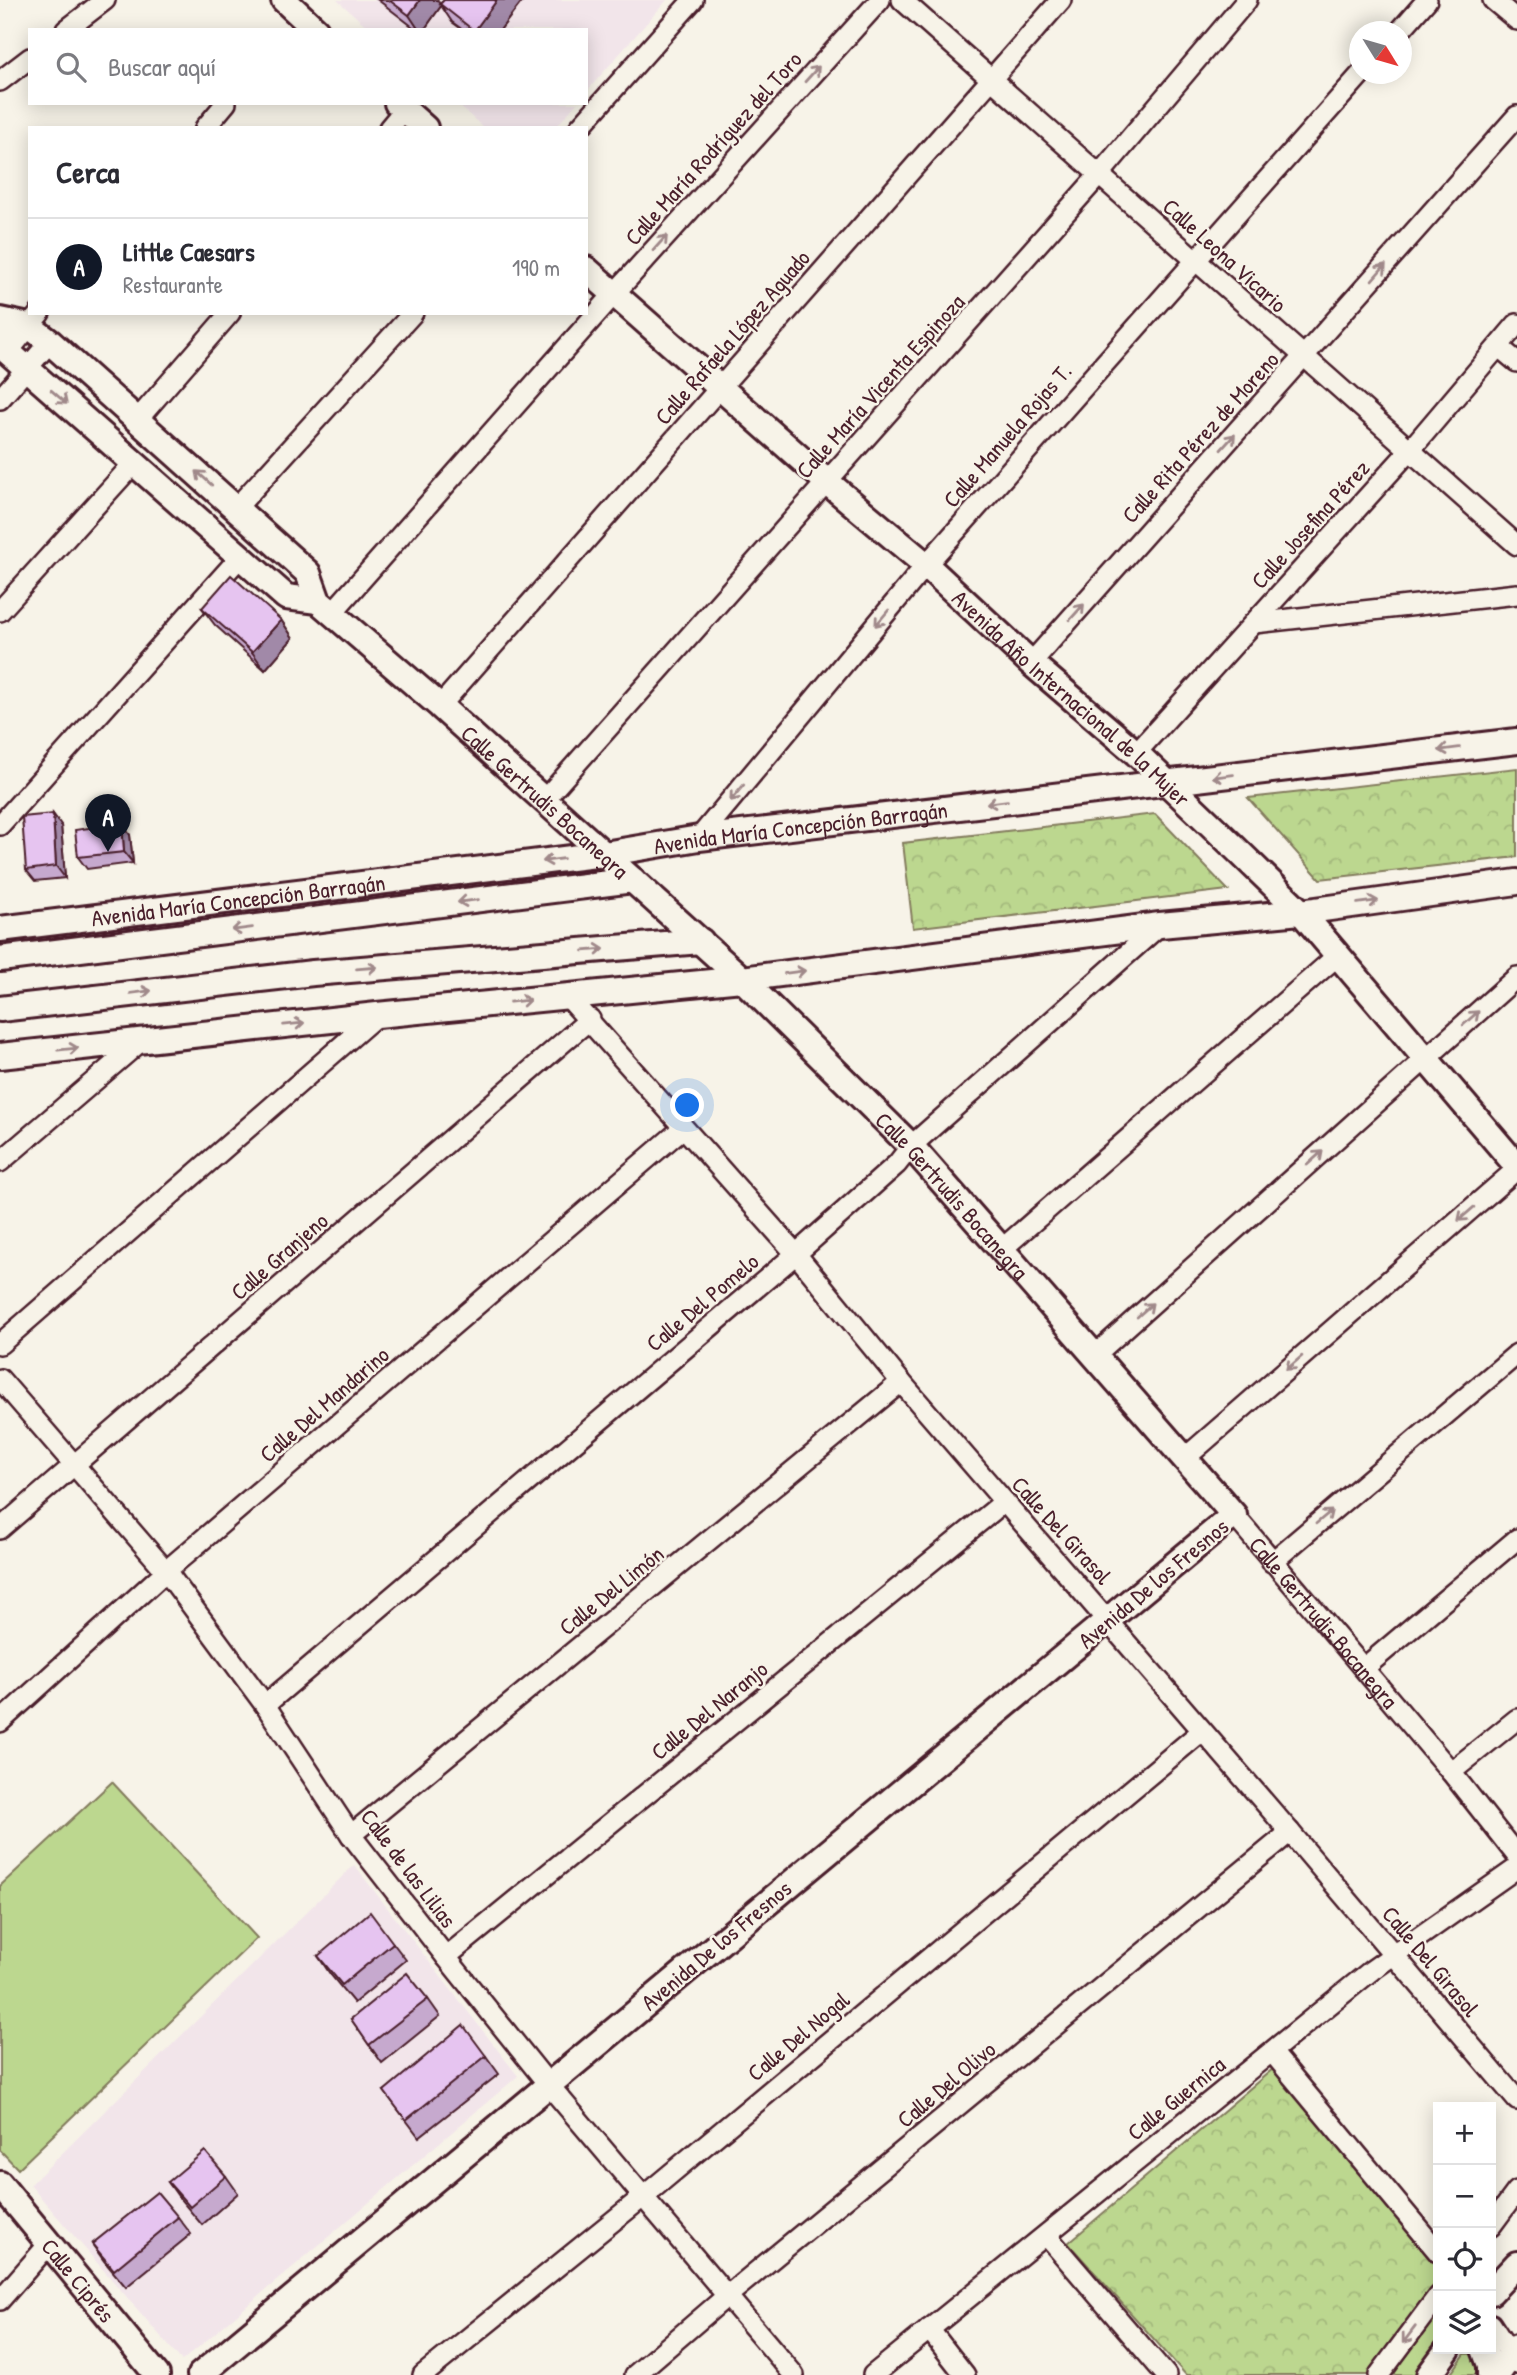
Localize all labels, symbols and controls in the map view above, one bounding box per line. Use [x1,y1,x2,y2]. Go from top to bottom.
north arrow [1349,21,1412,84]
search box [28,28,588,105]
street label: Calle María Rodríguez del Toro [617,44,809,252]
icon: search [52,48,90,86]
text: Buscar aquí [108,49,216,84]
one-way arrow [804,66,821,83]
text: Cerca [56,152,119,192]
street label: Calle Leona Vicario [1156,191,1294,319]
text: Little Caesars [123,234,255,269]
one-way arrow [652,234,668,252]
street label: Calle Rafaela López Aguado [647,243,817,431]
text: A [73,252,85,283]
text: 190 m [512,252,560,283]
one-way arrow [1371,263,1387,281]
text: Restaurante [123,269,223,300]
street label: Calle María Vicenta Espinoza [789,287,971,485]
street label: Calle Rita Pérez de Moreno [1114,344,1286,530]
street label: Calle Manuela Rojas T. [936,356,1078,514]
one-way arrow [50,389,68,405]
one-way arrow [1220,434,1236,452]
street label: Calle Josefina Pérez [1244,453,1376,595]
one-way arrow [195,470,213,486]
street label: Avenida Año Internacional de la Mujer [946,582,1198,813]
one-way arrow [1069,604,1085,622]
one-way arrow [874,608,890,626]
street label: Calle Gertrudis Bocanegra [455,717,636,885]
one-way arrow [1438,743,1461,756]
one-way arrow [1212,769,1235,782]
one-way arrow [729,783,745,801]
street label: Avenida María Concepción Barragán [651,793,949,861]
pin: A [85,794,131,852]
one-way arrow [986,796,1009,809]
one-way arrow [542,854,565,867]
street label: Avenida María Concepción Barragán [89,866,387,933]
one-way arrow [457,894,479,907]
one-way arrow [1357,896,1379,909]
one-way arrow [231,923,254,936]
one-way arrow [582,943,605,956]
one-way arrow [355,961,378,974]
one-way arrow [783,965,806,978]
one-way arrow [129,986,152,999]
one-way arrow [508,994,531,1007]
one-way arrow [1462,1010,1480,1026]
one-way arrow [282,1017,305,1030]
one-way arrow [56,1042,79,1055]
your location [670,1088,704,1122]
street label: Calle Gertrudis Bocanegra [869,1104,1036,1286]
one-way arrow [1306,1149,1323,1166]
street label: Calle Granjeno [224,1205,334,1307]
one-way arrow [1457,1206,1475,1222]
street label: Calle Del Pomelo [639,1246,765,1358]
one-way arrow [1136,1302,1154,1318]
street label: Calle Del Mandarino [253,1339,395,1469]
one-way arrow [1285,1355,1303,1371]
street label: Calle Del Girasol [1005,1469,1120,1591]
one-way arrow [1315,1510,1333,1525]
street label: Avenida De los Fresnos [1071,1511,1235,1655]
street label: Calle Gertrudis Bocanegra [1243,1529,1406,1714]
street label: Calle Del Limón [552,1538,670,1642]
street label: Calle Del Naranjo [644,1653,774,1767]
street label: Calle de las Lilias [354,1802,464,1934]
street label: Avenida De los Fresnos [634,1873,798,2017]
street label: Calle Del Girasol [1375,1899,1487,2024]
street label: Calle Del Nogal [740,1984,856,2088]
street label: Calle Del Olivo [890,2034,1002,2134]
street label: Calle Guernica [1121,2049,1231,2147]
map controls [1433,2102,1496,2354]
button: + [1433,2102,1496,2165]
button: − [1433,2165,1496,2228]
button: locate [1433,2228,1496,2291]
street label: Calle Ciprés [35,2231,123,2329]
button: layers [1433,2291,1496,2354]
one-way arrow [1401,2326,1416,2344]

